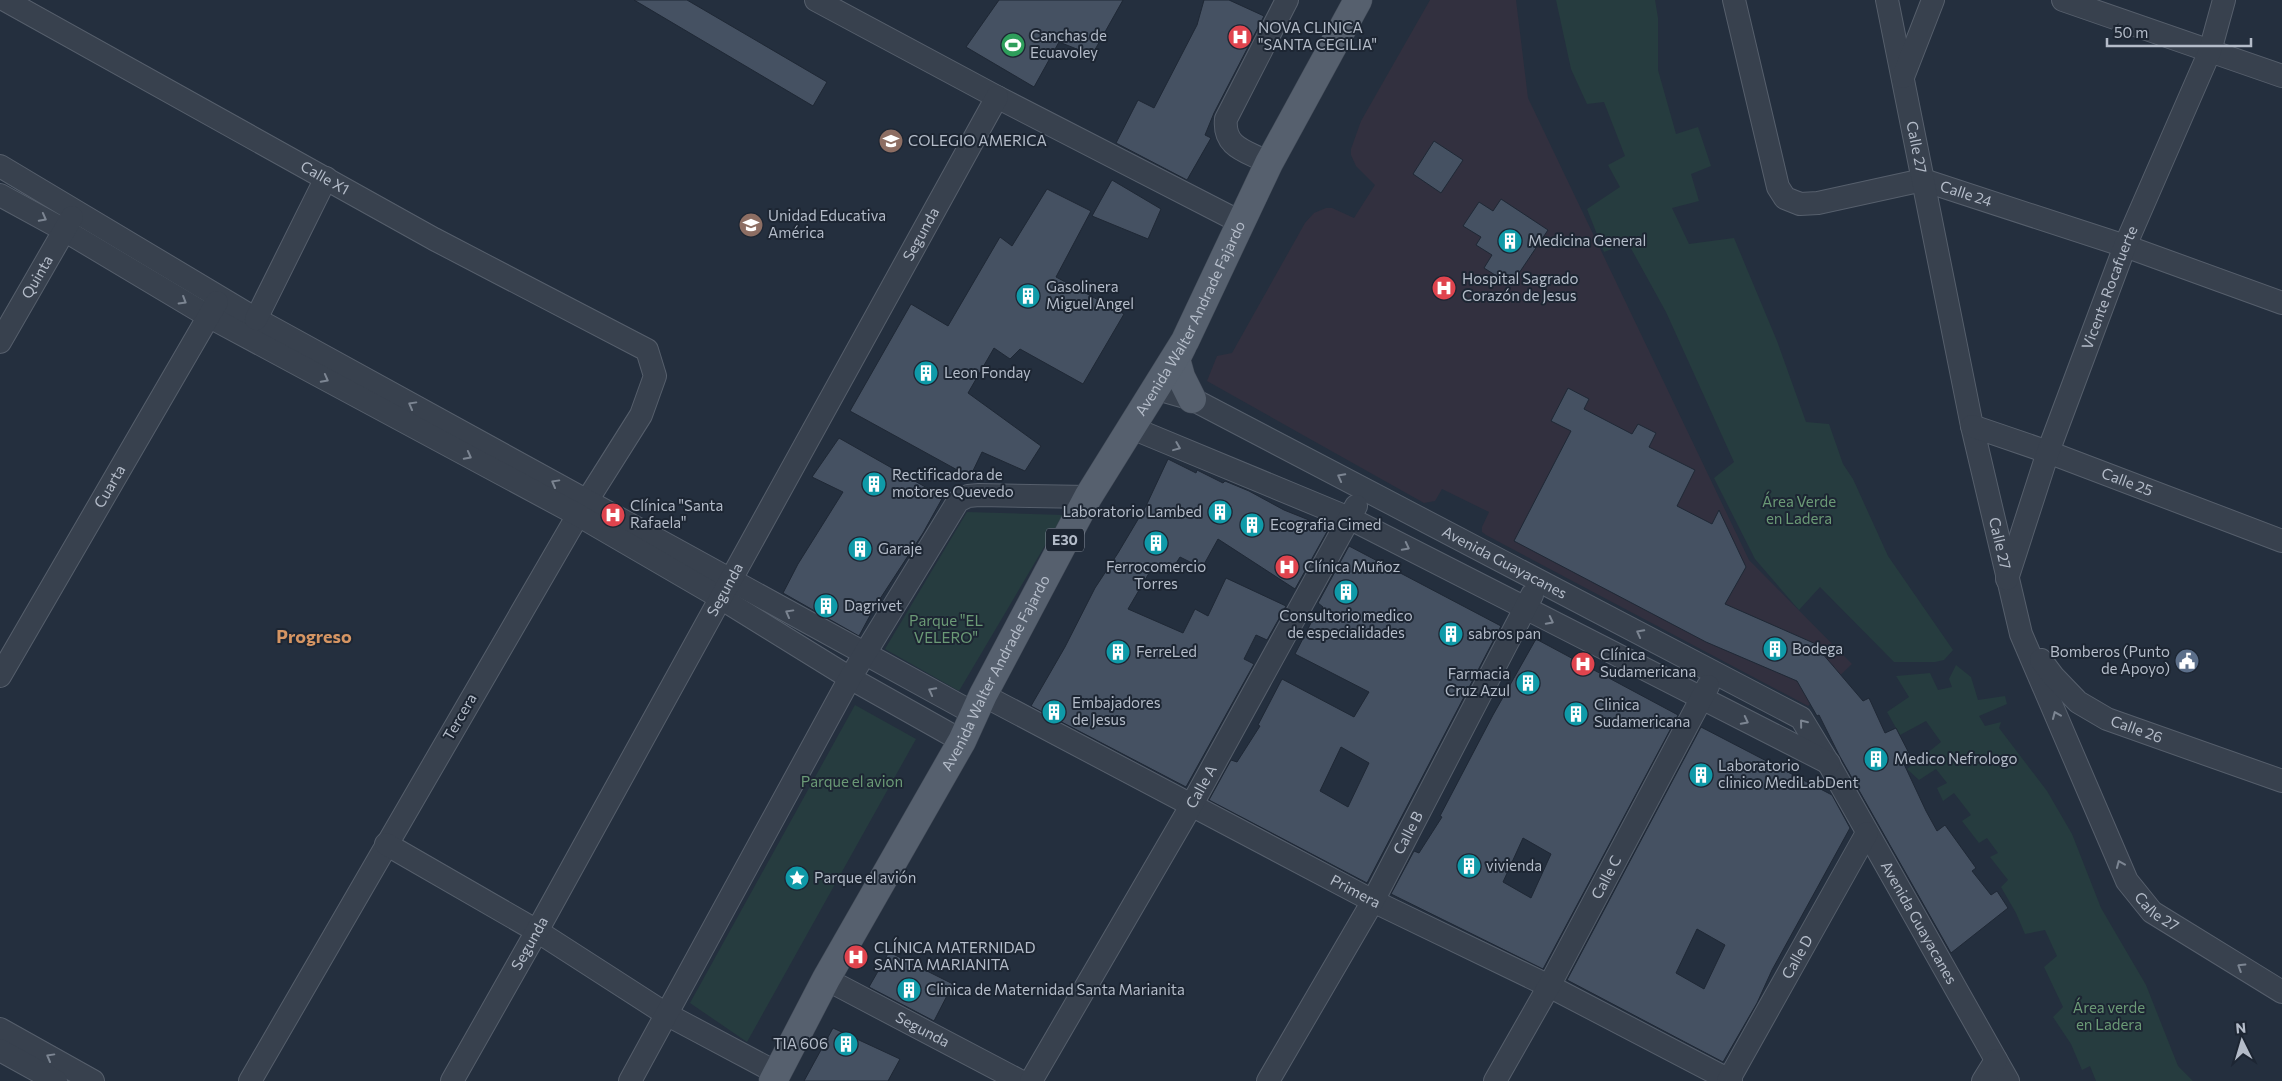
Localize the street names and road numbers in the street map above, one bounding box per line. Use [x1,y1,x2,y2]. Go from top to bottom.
street label: Calle 27 [1903,119,1931,175]
street label: Calle X1 [298,157,353,198]
street label: Calle 24 [1938,176,1995,210]
street label: Segunda [898,204,942,264]
street label: Avenida Walter Andrade Fajardo [1131,218,1248,419]
street label: Vicente Rocafuerte [2077,223,2141,352]
street label: Quinta [17,252,56,301]
street label: Cuarta [90,461,129,511]
street label: Calle 25 [2099,463,2156,499]
street label: Calle 27 [1986,515,2015,571]
street label: Avenida Guayacanes [1439,522,1570,602]
road number: E30 [1046,528,1084,552]
street label: Segunda [702,559,746,619]
street label: Avenida Walter Andrade Fajardo [937,572,1053,774]
street label: Tercera [439,690,480,743]
street label: Calle 26 [2108,711,2165,746]
street label: Calle A [1181,761,1220,811]
street label: Calle B [1389,808,1426,857]
street label: Calle C [1587,852,1625,902]
street label: Avenida Guayacanes [1878,858,1961,987]
street label: Primera [1328,870,1384,911]
street label: Calle 27 [2131,888,2183,934]
street label: Segunda [507,913,551,973]
street label: Calle D [1777,931,1816,982]
street label: Segunda [893,1007,953,1050]

